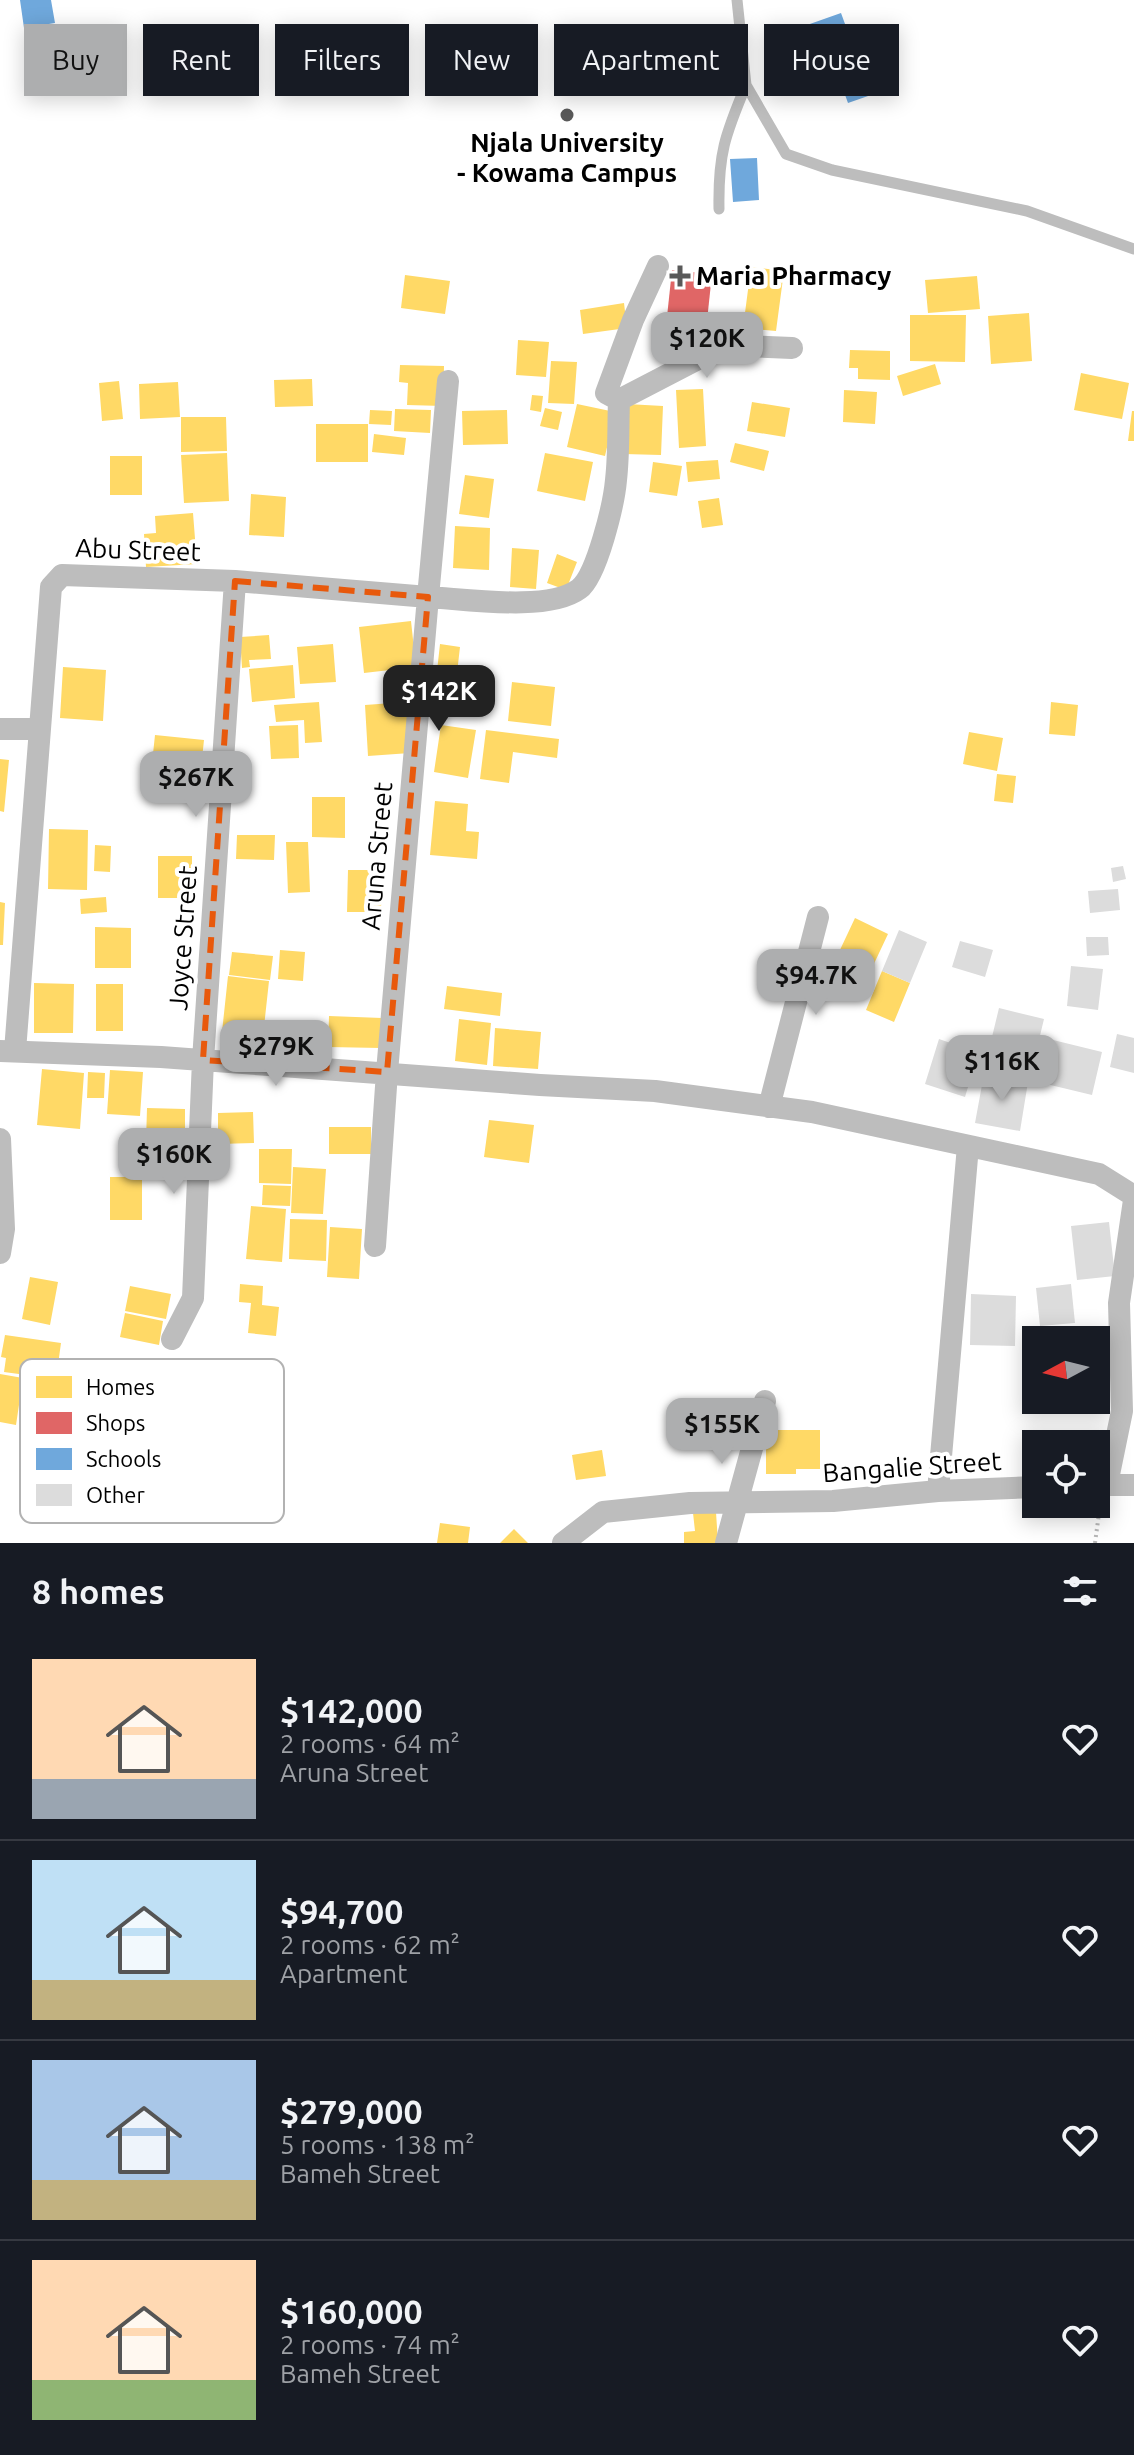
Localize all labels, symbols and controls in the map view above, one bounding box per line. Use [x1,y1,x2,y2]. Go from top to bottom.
chip: Buy [24,24,127,96]
chip: Rent [143,24,259,96]
chip: Filters [275,24,409,96]
chip: New [425,24,538,96]
chip: Apartment [554,24,748,96]
chip: House [764,24,899,96]
marker: Njala University - Kowama Campus [558,106,576,124]
place label: Njala University - Kowama Campus [457,128,677,187]
place label: Maria Pharmacy [696,261,891,290]
marker: Maria Pharmacy [671,267,689,285]
pin: $120K [651,312,763,380]
text: $120K [669,323,745,352]
street label: Abu Street [75,533,201,566]
pin: $142K [383,665,495,733]
text: $142K [401,676,477,705]
pin: $267K [140,751,252,819]
text: $267K [158,762,234,791]
street label: Aruna Street [356,781,397,931]
street label: Joyce Street [163,864,202,1011]
pin: $94.7K [751,949,881,1017]
text: $94.7K [775,960,857,989]
pin: $279K [220,1020,332,1088]
text: $279K [238,1031,314,1060]
pin: $116K [946,1035,1058,1103]
text: $116K [964,1046,1040,1075]
pin: $160K [118,1128,230,1196]
text: $160K [136,1139,212,1168]
north arrow [1022,1326,1110,1414]
map controls [1022,1326,1110,1518]
legend [20,1359,284,1523]
text: Homes [86,1374,155,1399]
pin: $155K [666,1398,778,1466]
text: $155K [684,1409,760,1438]
text: Shops [86,1410,145,1435]
button: locate [1022,1430,1110,1518]
text: Schools [86,1446,161,1471]
street label: Bangalie Street [822,1446,1002,1487]
text: Other [86,1482,145,1507]
icon: filters [1058,1569,1102,1613]
text: 8 homes [32,1572,165,1610]
icon: home [96,1691,192,1787]
text: $142,000 [280,1691,423,1729]
icon: heart [1058,1717,1102,1761]
text: 2 rooms · 64 m² [280,1729,460,1758]
text: Aruna Street [280,1758,428,1787]
icon: home [96,1892,192,1988]
text: $94,700 [280,1892,403,1930]
icon: heart [1058,1918,1102,1962]
text: 2 rooms · 62 m² [280,1930,460,1959]
text: Apartment [280,1959,407,1988]
icon: home [96,2092,192,2188]
text: $279,000 [280,2092,423,2130]
icon: heart [1058,2118,1102,2162]
text: 5 rooms · 138 m² [280,2130,475,2159]
text: Bameh Street [280,2159,440,2188]
icon: home [96,2292,192,2388]
text: $160,000 [280,2292,423,2330]
icon: heart [1058,2318,1102,2362]
text: 2 rooms · 74 m² [280,2330,460,2359]
text: Bameh Street [280,2359,440,2388]

